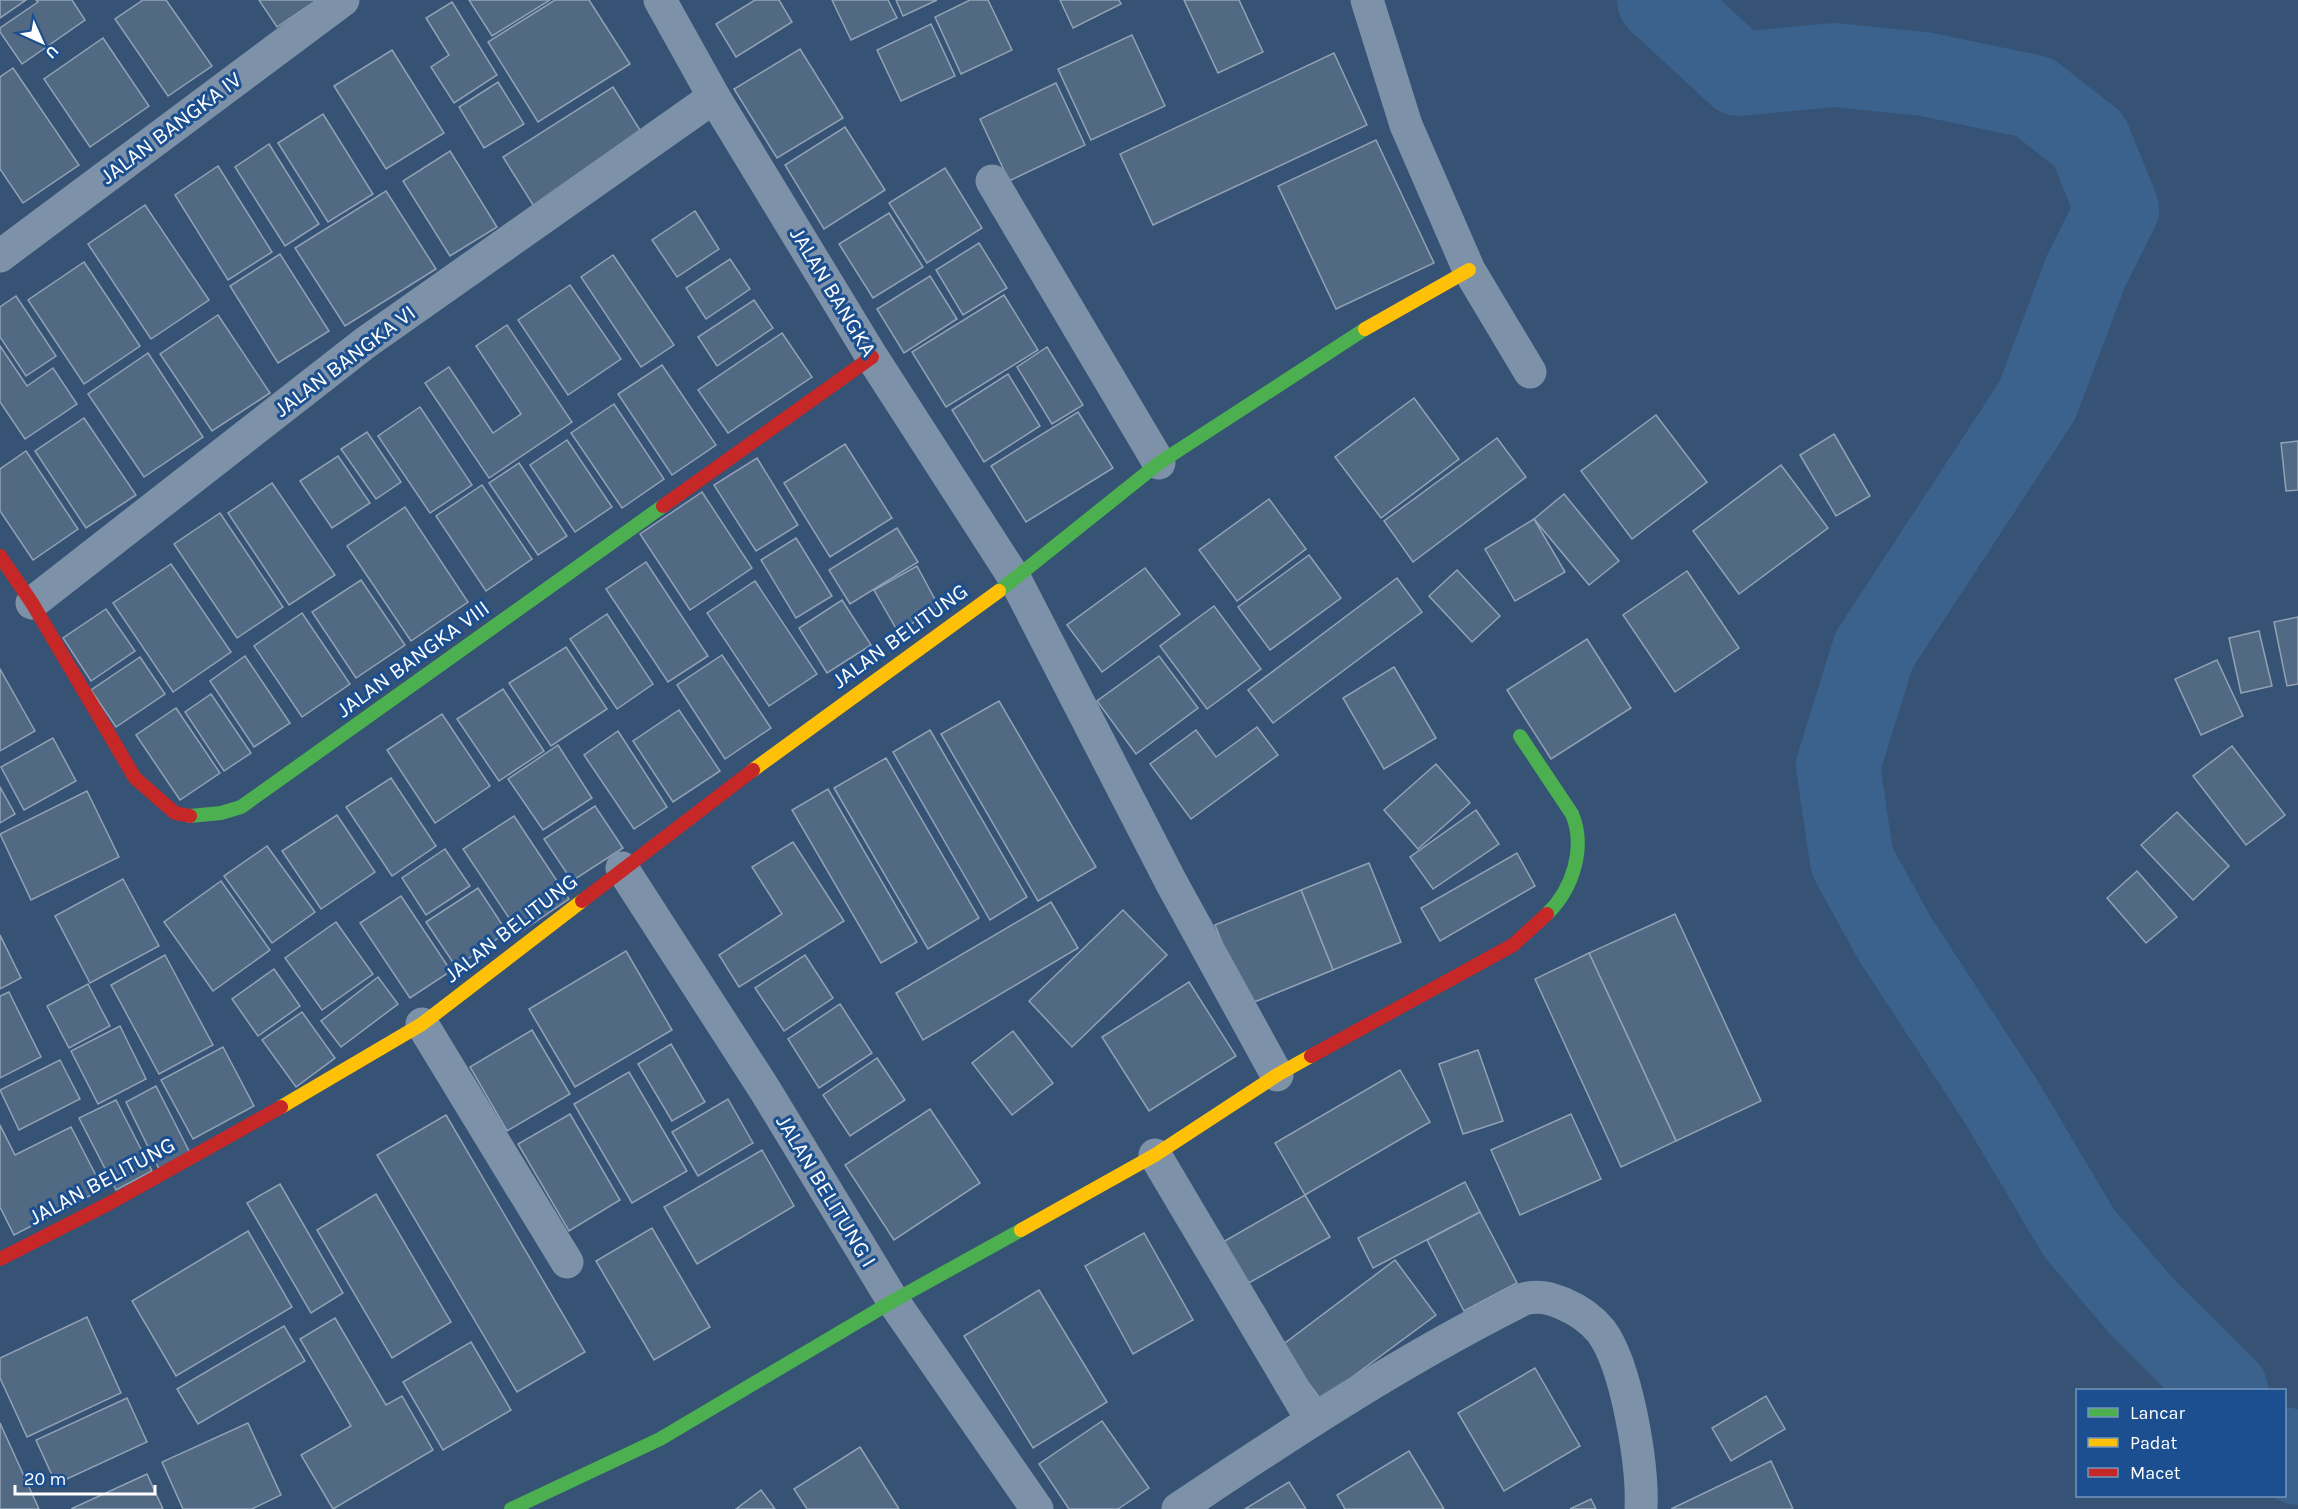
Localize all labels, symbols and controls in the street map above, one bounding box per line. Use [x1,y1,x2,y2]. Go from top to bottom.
north arrow [12,12,72,72]
text: U [42,42,63,63]
street label: JALAN BANGKA IV [95,66,247,190]
street label: JALAN BANGKA [784,223,882,362]
street label: JALAN BANGKA VI [269,299,421,423]
street label: JALAN BELITUNG [827,578,973,694]
street label: JALAN BANGKA VIII [332,595,494,723]
street label: JALAN BELITUNG [439,868,583,988]
street label: JALAN BELITUNG I [770,1110,882,1272]
street label: JALAN BELITUNG [24,1132,180,1230]
legend [2076,1389,2286,1497]
text: Lancar [2130,1402,2185,1424]
text: Padat [2130,1432,2177,1454]
scale bar [15,1458,154,1496]
text: Macet [2130,1462,2181,1484]
text: 20 m [24,1468,66,1490]

